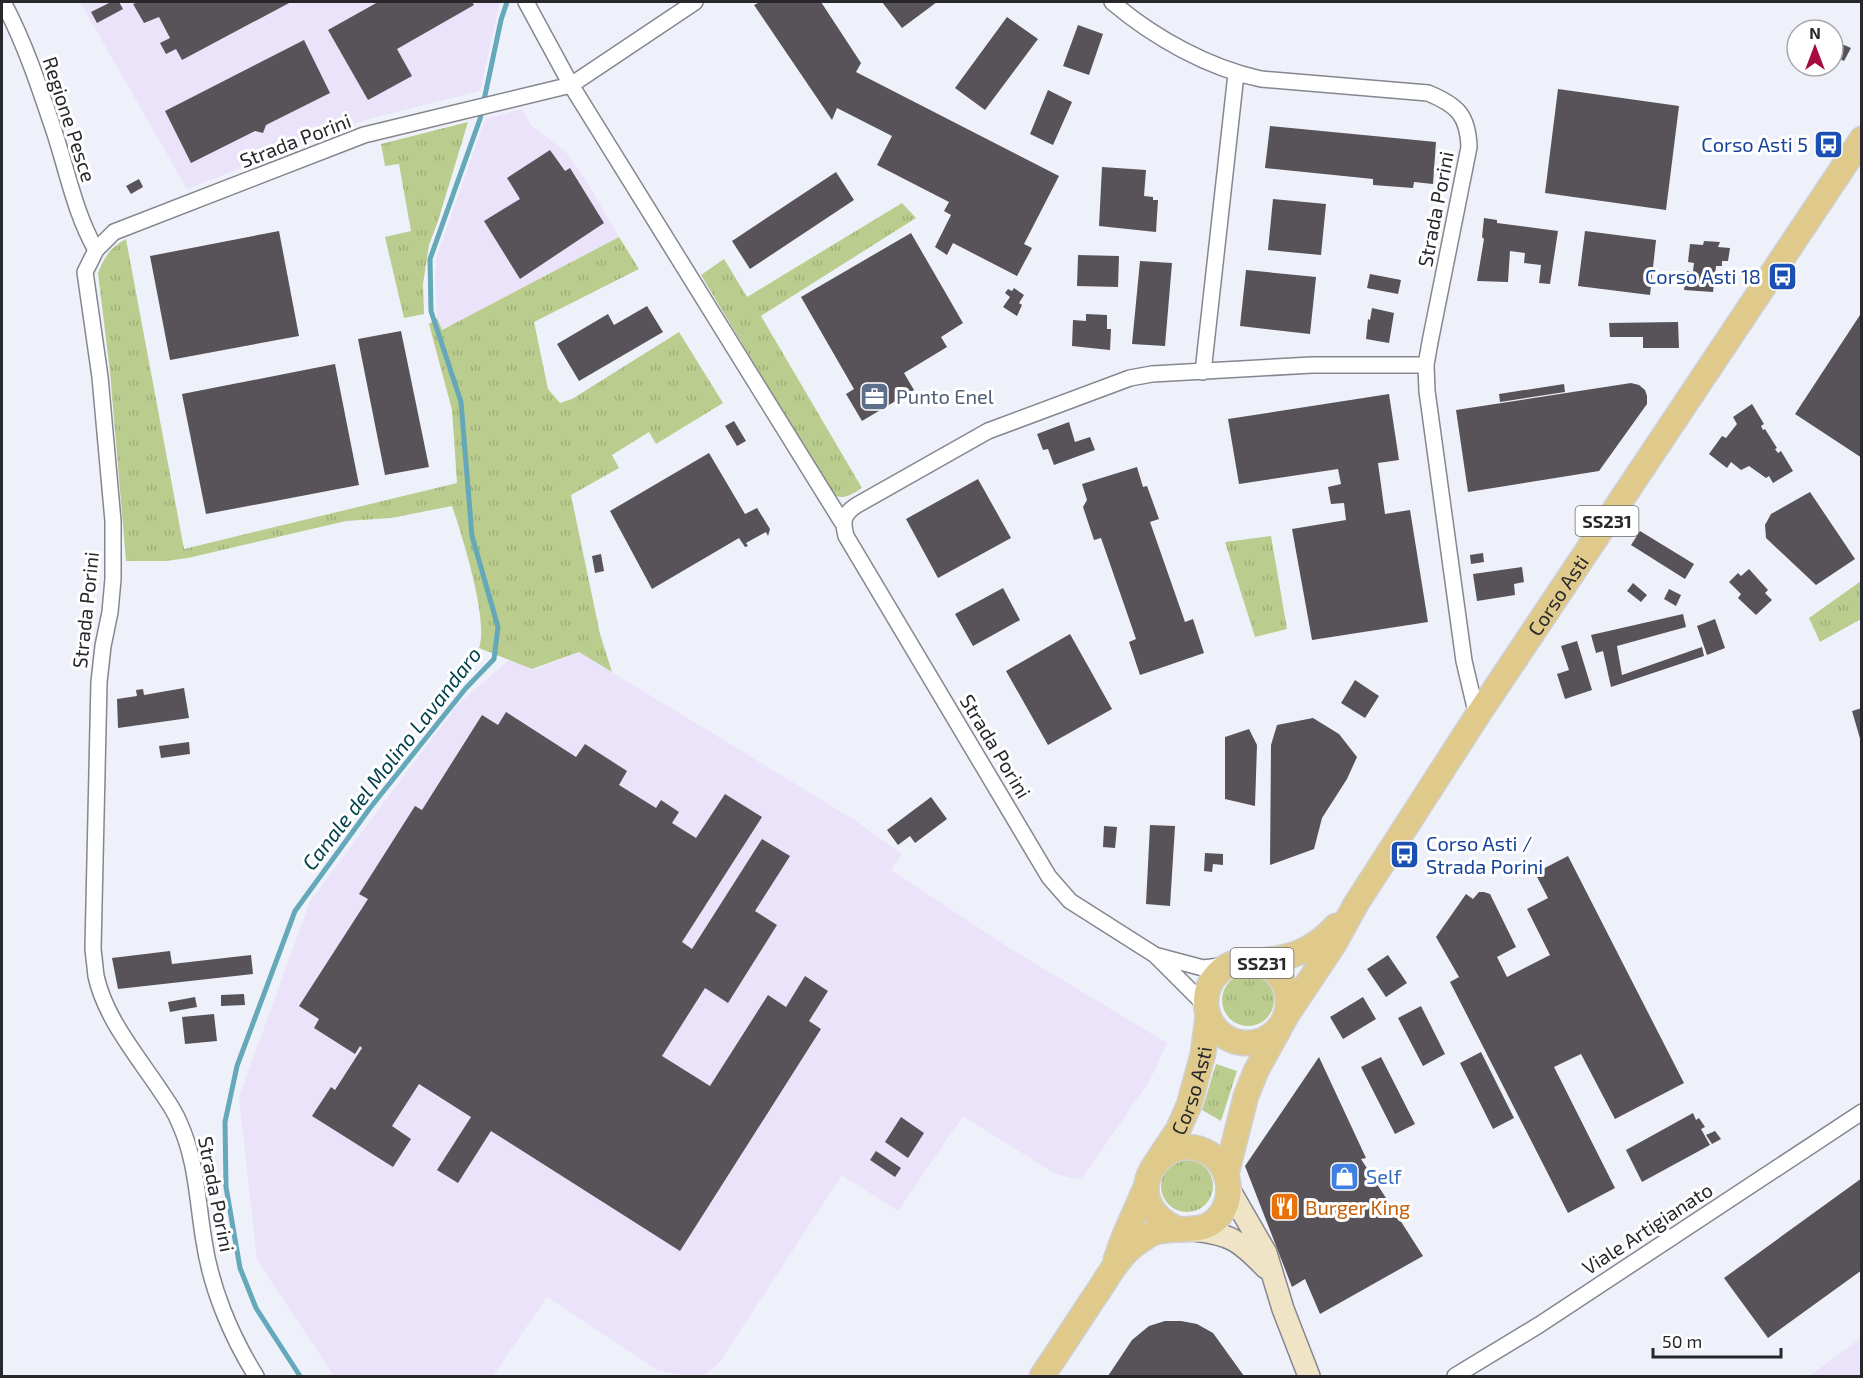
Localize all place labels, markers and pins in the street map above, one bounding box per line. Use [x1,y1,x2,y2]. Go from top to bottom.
bus stop icon: Corso Asti 5 [1813,128,1845,160]
place label: Corso Asti 5 [1701,132,1808,156]
bus stop icon: Corso Asti 18 [1766,260,1798,292]
place label: Corso Asti 18 [1645,264,1761,288]
office icon: Punto Enel [859,380,891,412]
place label: Punto Enel [896,384,994,408]
place label: Corso Asti / Strada Porini [1426,831,1543,878]
bus stop icon: Corso Asti / Strada Porini [1389,838,1421,870]
shop icon: Self [1329,1160,1361,1192]
place label: Self [1366,1164,1402,1188]
restaurant icon: Burger King [1268,1191,1300,1223]
place label: Burger King [1305,1195,1410,1219]

